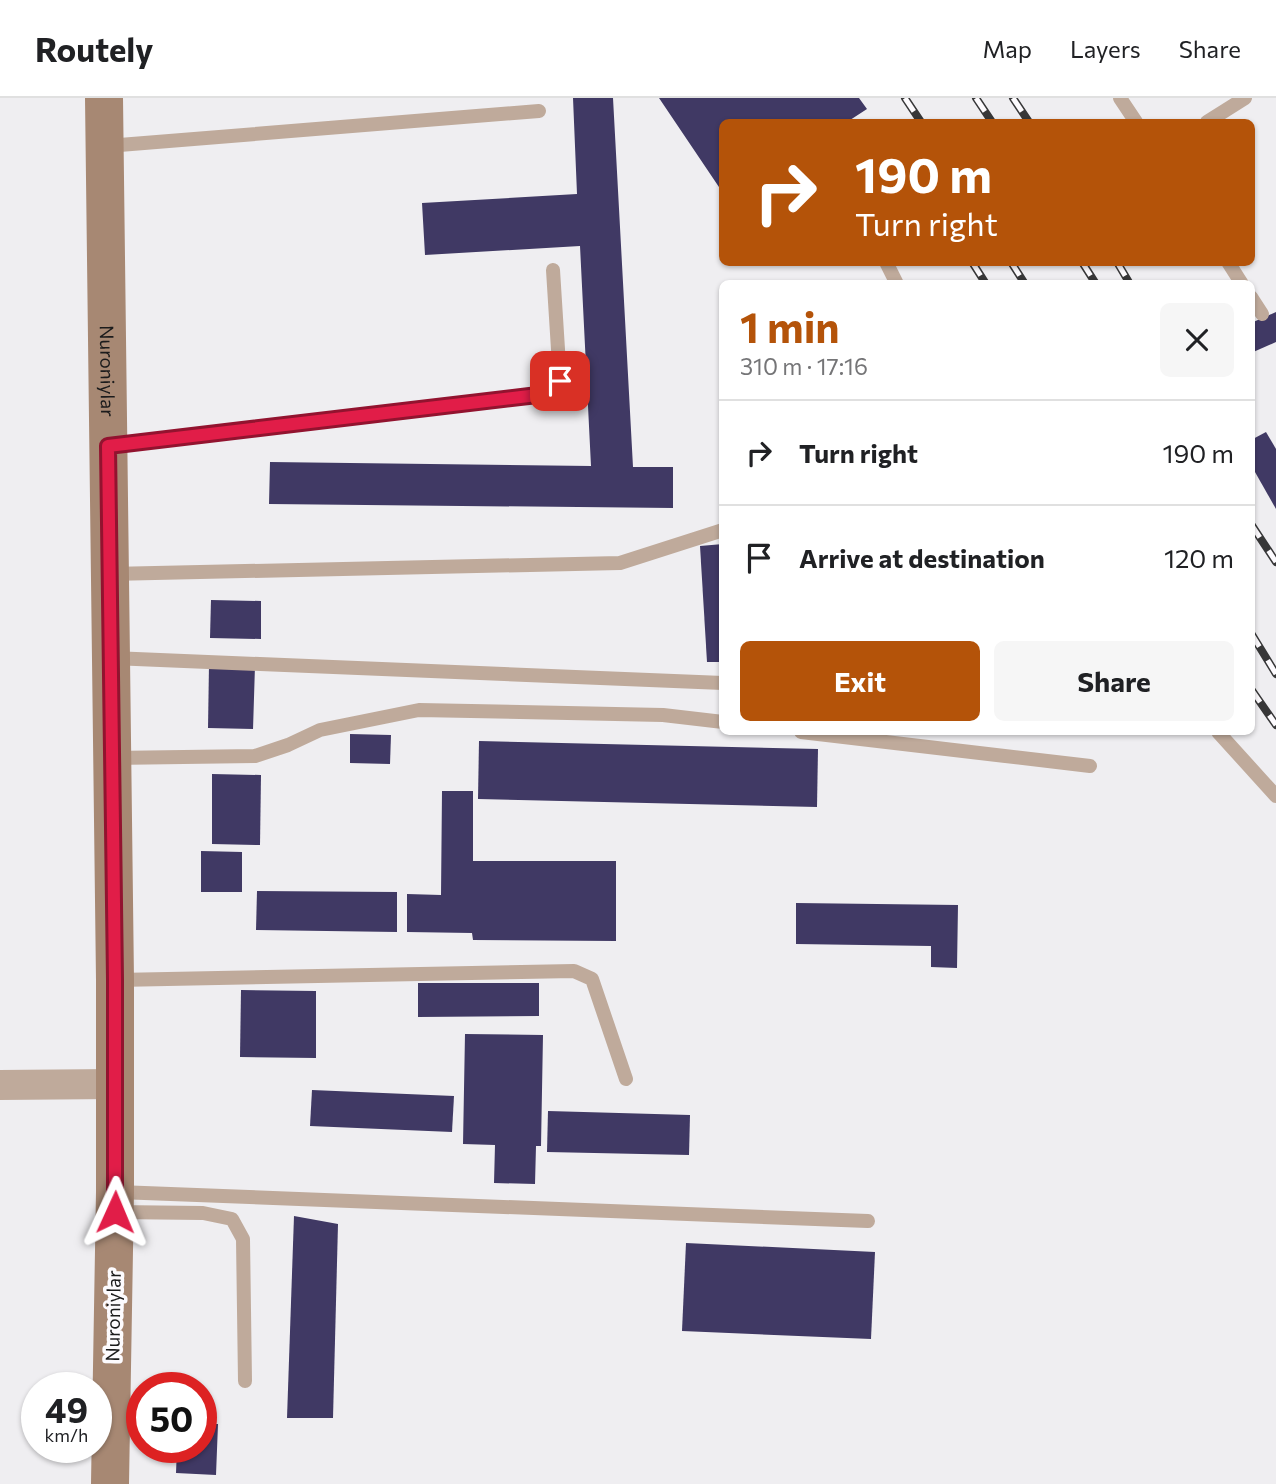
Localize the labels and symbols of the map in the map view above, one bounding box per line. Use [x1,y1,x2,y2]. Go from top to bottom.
street label: Nuroniylar [96,325,120,417]
pin [530,351,590,411]
position arrow [78,1175,152,1249]
street label: Nuroniylar [100,1270,125,1362]
speed limit sign: 50 [126,1372,217,1463]

